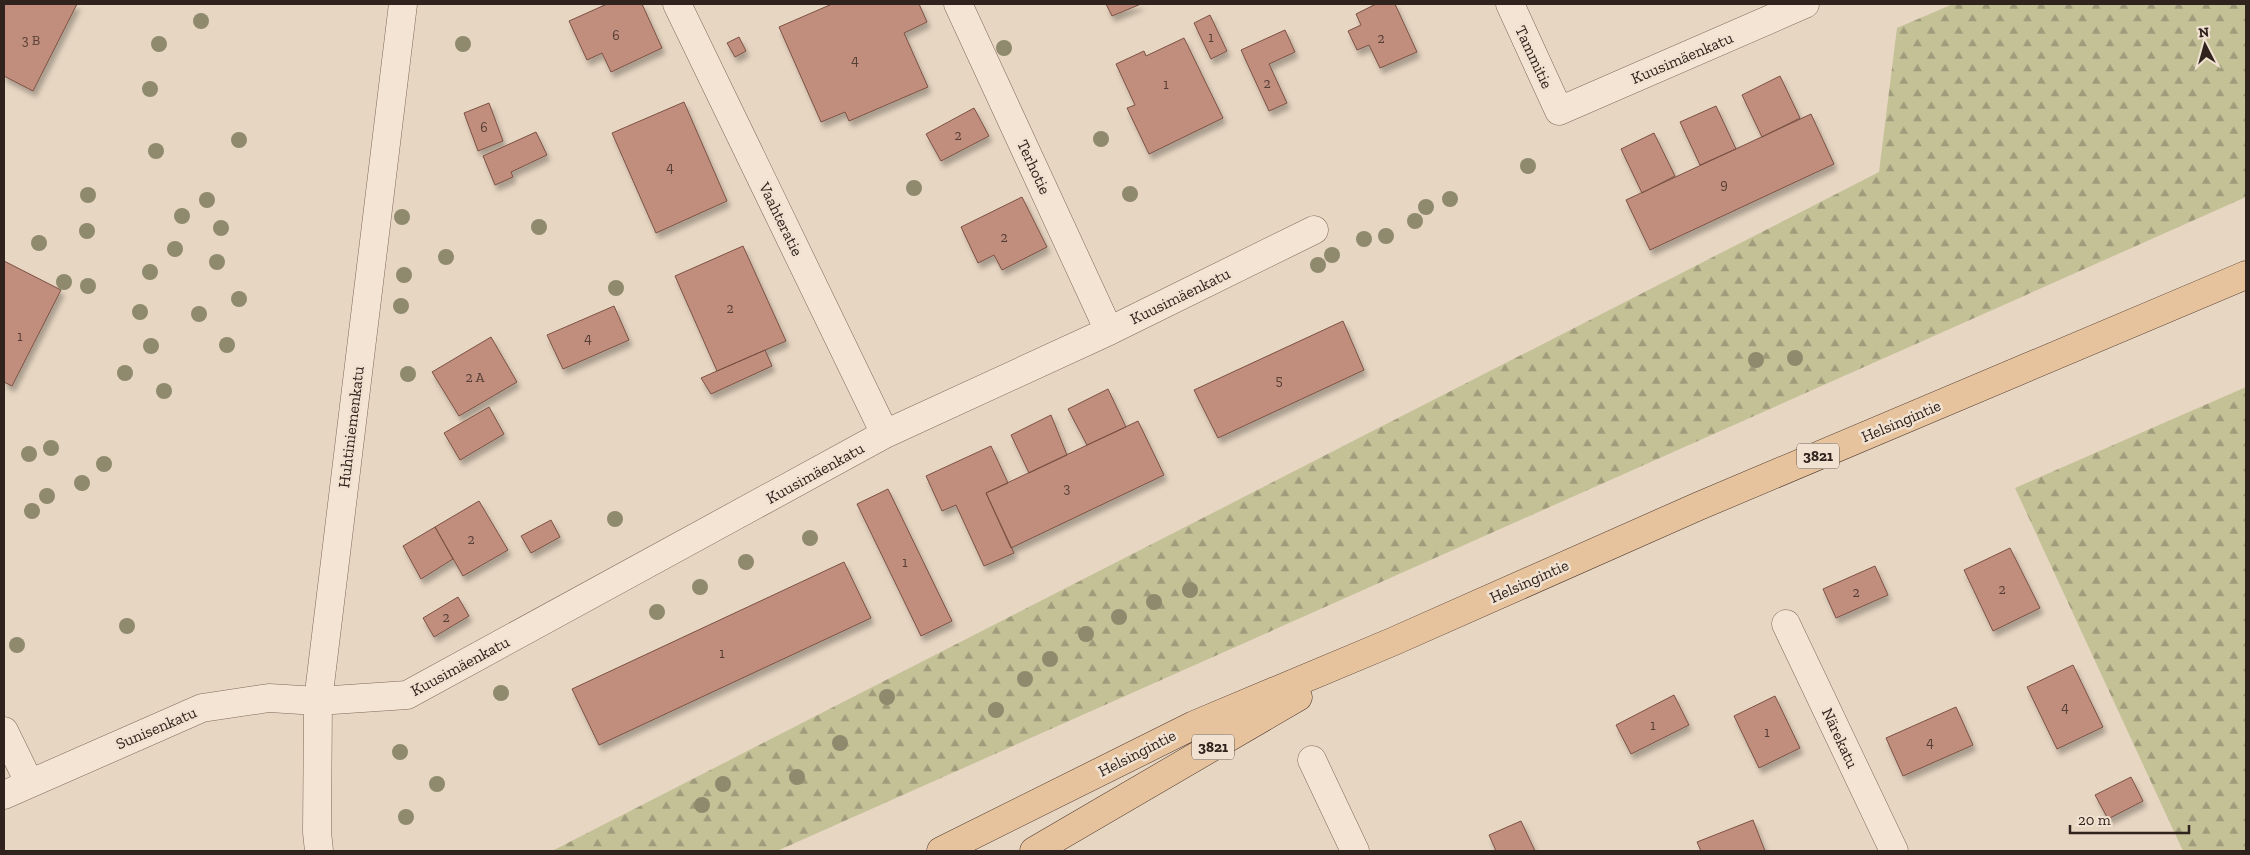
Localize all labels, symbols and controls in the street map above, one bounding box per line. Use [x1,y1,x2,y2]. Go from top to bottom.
north arrow [2180,20,2230,70]
street label: Tammitie [1511,23,1557,91]
text: N [2198,24,2210,42]
house number: 6 [612,27,620,44]
street label: Kuusimäenkatu [1628,28,1736,88]
house number: 1 [1208,29,1214,46]
house number: 2 [1377,30,1385,47]
house number: 3 B [22,32,40,49]
house number: 4 [851,52,859,69]
house number: 2 [1263,75,1271,92]
house number: 1 [1163,76,1169,93]
house number: 6 [480,119,488,136]
house number: 2 [954,127,962,144]
street label: Terhotie [1013,137,1055,197]
house number: 4 [666,159,674,176]
house number: 9 [1720,176,1728,193]
street label: Vaahteratie [755,178,807,259]
house number: 2 [1000,229,1008,246]
street label: Kuusimäenkatu [1127,264,1233,328]
house number: 2 [726,300,734,317]
house number: 1 [17,328,23,345]
house number: 4 [584,330,592,347]
street label: Huhtiniemenkatu [334,365,368,489]
house number: 2 A [465,369,485,386]
house number: 5 [1275,372,1283,389]
street label: Helsingintie [1858,396,1944,446]
street label: Kuusimäenkatu [763,438,867,508]
road number: 3821 [1797,444,1839,468]
house number: 3 [1064,480,1071,497]
house number: 2 [467,531,475,548]
house number: 1 [902,554,908,571]
street label: Helsingintie [1487,555,1571,607]
house number: 2 [1998,581,2006,598]
house number: 2 [1852,584,1860,601]
house number: 2 [442,609,450,626]
street label: Kuusimäenkatu [408,632,512,700]
house number: 1 [719,645,725,662]
house number: 4 [2061,699,2069,716]
street label: Sunisenkatu [113,702,199,754]
street label: Närekatu [1818,705,1862,771]
house number: 1 [1650,717,1656,734]
house number: 1 [1764,724,1770,741]
street label: Helsingintie [1095,725,1179,781]
road number: 3821 [1192,734,1234,760]
house number: 4 [1926,734,1934,751]
scale bar [2070,802,2189,834]
text: 20 m [2078,811,2111,829]

